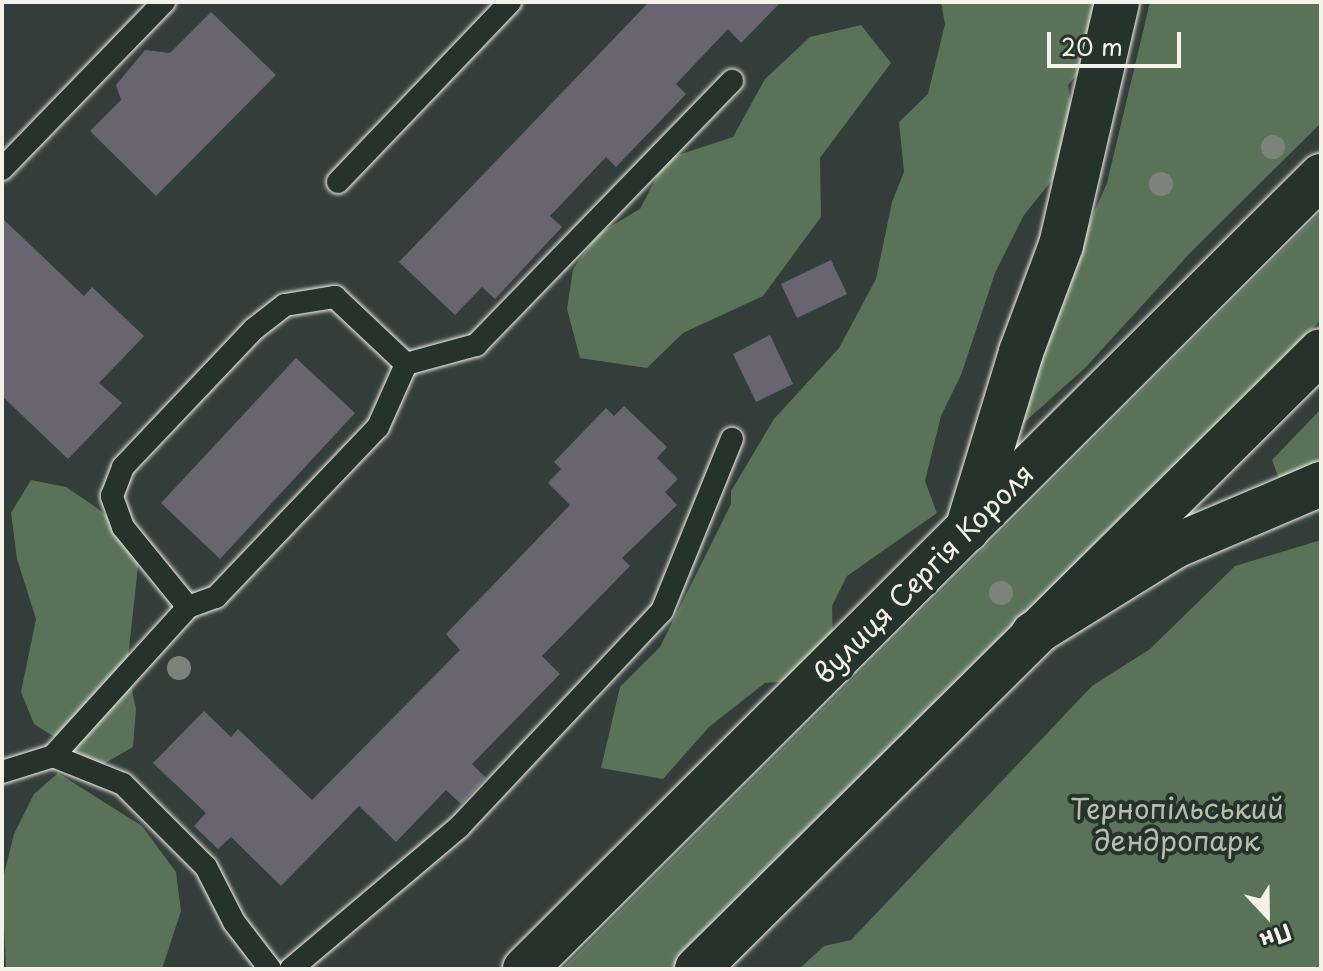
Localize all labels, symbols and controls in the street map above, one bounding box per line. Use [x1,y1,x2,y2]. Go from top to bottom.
scale bar [1051,16,1185,66]
text: 20 m [1061,28,1123,64]
street label: вулиця Сергія Короля [806,456,1040,690]
park label: Тернопільський дендропарк [1070,791,1284,857]
north arrow [1227,875,1307,955]
text: Пн [1255,916,1297,959]

